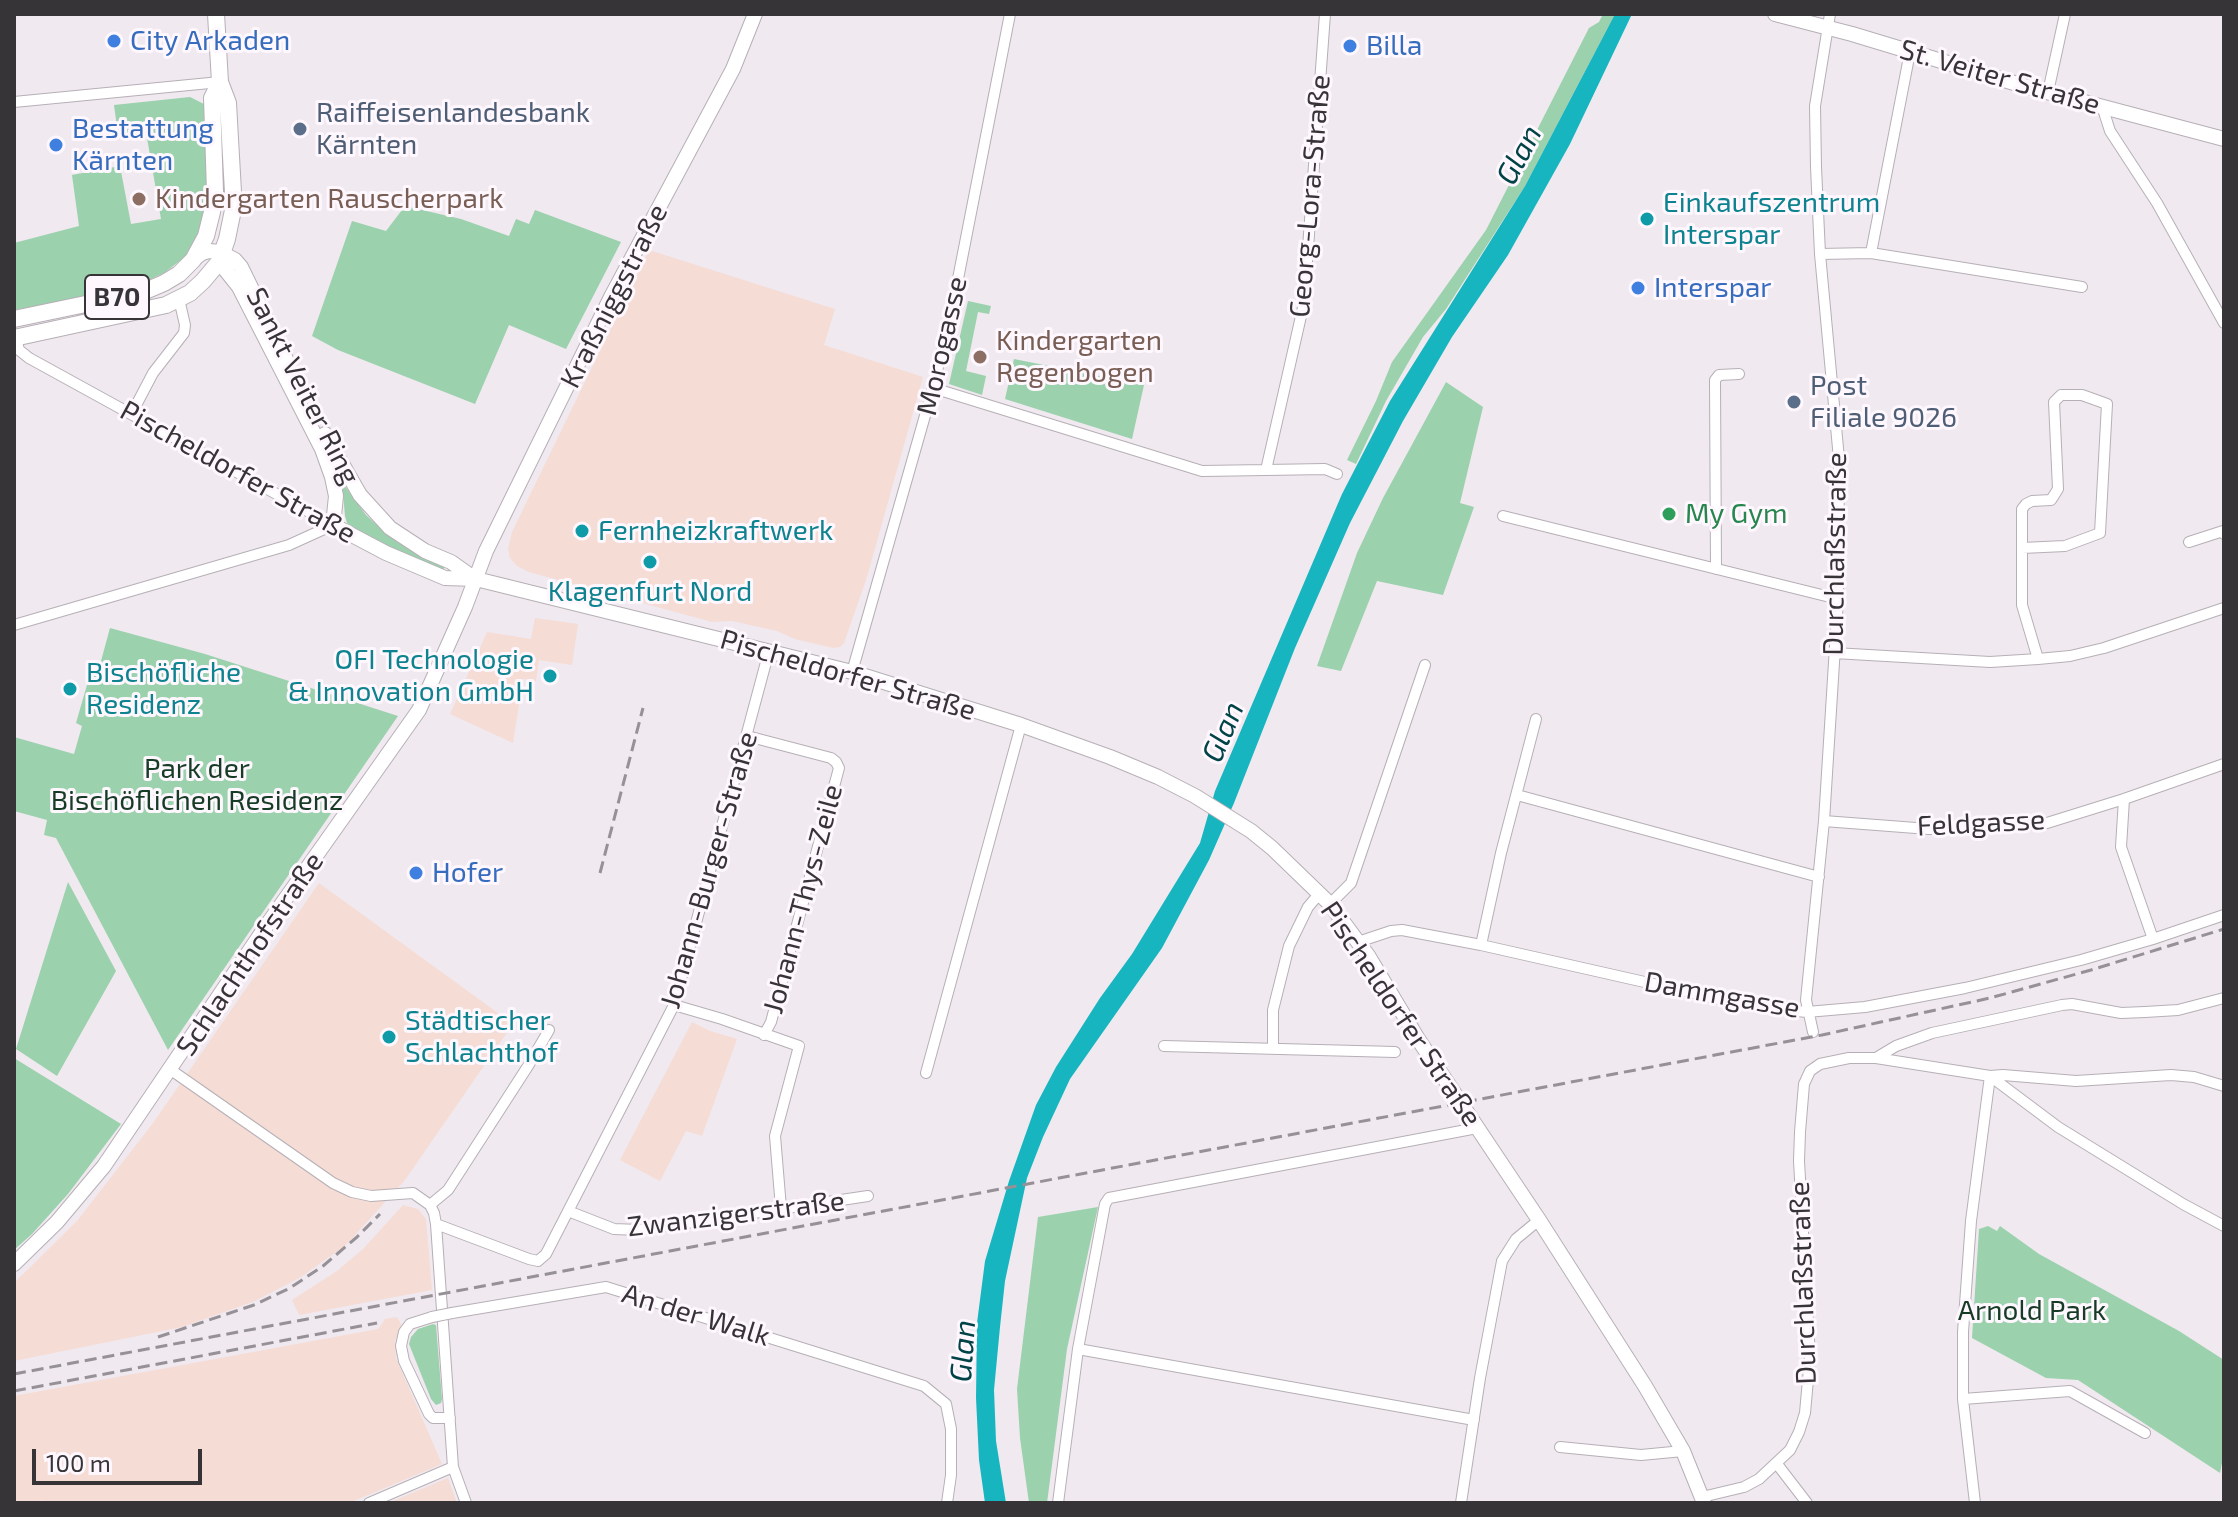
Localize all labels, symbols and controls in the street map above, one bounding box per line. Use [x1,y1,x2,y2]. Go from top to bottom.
place label: City Arkaden [130,24,290,58]
place label: Billa [1366,29,1422,63]
marker: City Arkaden [105,32,123,50]
street label: St. Veiter Straße [1896,32,2104,122]
marker: Billa [1341,37,1359,55]
street label: Georg-Lora-Straße [1283,73,1337,319]
place label: Raiffeisenlandesbank Kärnten [316,96,590,162]
place label: Bestattung Kärnten [72,112,214,178]
water label: Glan [1489,119,1549,191]
marker: Raiffeisenlandesbank Kärnten [291,120,309,138]
marker: Bestattung Kärnten [47,136,65,154]
place label: Kindergarten Rauscherpark [155,182,503,216]
place label: Einkaufszentrum Interspar [1663,186,1880,252]
marker: Kindergarten Rauscherpark [130,190,148,208]
street label: Kraßniggstraße [553,198,675,394]
marker: Einkaufszentrum Interspar [1638,210,1656,228]
place label: Interspar [1654,271,1772,305]
street label: Morogasse [910,273,974,419]
road number: B70 [85,275,149,319]
marker: Interspar [1629,279,1647,297]
street label: Sankt Veiter Ring [239,282,367,490]
place label: Kindergarten Regenbogen [996,324,1162,390]
marker: Kindergarten Regenbogen [971,348,989,366]
place label: Post Filiale 9026 [1810,369,1957,435]
street label: Pischeldorfer Straße [114,393,362,551]
marker: Post Filiale 9026 [1785,393,1803,411]
street label: Durchlaßstraße [1816,452,1854,656]
place label: My Gym [1685,497,1788,531]
marker: My Gym [1660,505,1678,523]
place label: Fernheizkraftwerk [598,514,833,548]
marker: Fernheizkraftwerk [573,522,591,540]
marker: Klagenfurt Nord [641,553,659,571]
place label: Klagenfurt Nord [548,575,752,609]
street label: Pischeldorfer Straße [717,622,979,728]
place label: OFI Technologie & Innovation GmbH [288,643,534,709]
place label: Bischöfliche Residenz [86,656,241,722]
marker: OFI Technologie & Innovation GmbH [541,667,559,685]
marker: Bischöfliche Residenz [61,680,79,698]
water label: Glan [1194,696,1252,768]
street label: Johann-Burger-Straße [653,728,765,1012]
park label: Park der Bischöflichen Residenz [51,752,343,818]
street label: Johann-Thys-Zeile [756,781,850,1017]
street label: Feldgasse [1916,803,2046,843]
street label: Schlachthofstraße [169,846,331,1062]
place label: Hofer [432,856,503,890]
marker: Hofer [407,864,425,882]
street label: Pischeldorfer Straße [1313,895,1489,1133]
street label: Dammgasse [1642,965,1802,1025]
place label: Städtischer Schlachthof [405,1004,558,1070]
marker: Städtischer Schlachthof [380,1028,398,1046]
street label: Durchlaßstraße [1783,1181,1823,1385]
street label: Zwanzigerstraße [625,1184,847,1244]
street label: An der Walk [618,1277,774,1353]
park label: Arnold Park [1958,1294,2106,1328]
water label: Glan [943,1319,983,1383]
scale bar [36,1433,206,1483]
text: 100 m [46,1448,111,1477]

